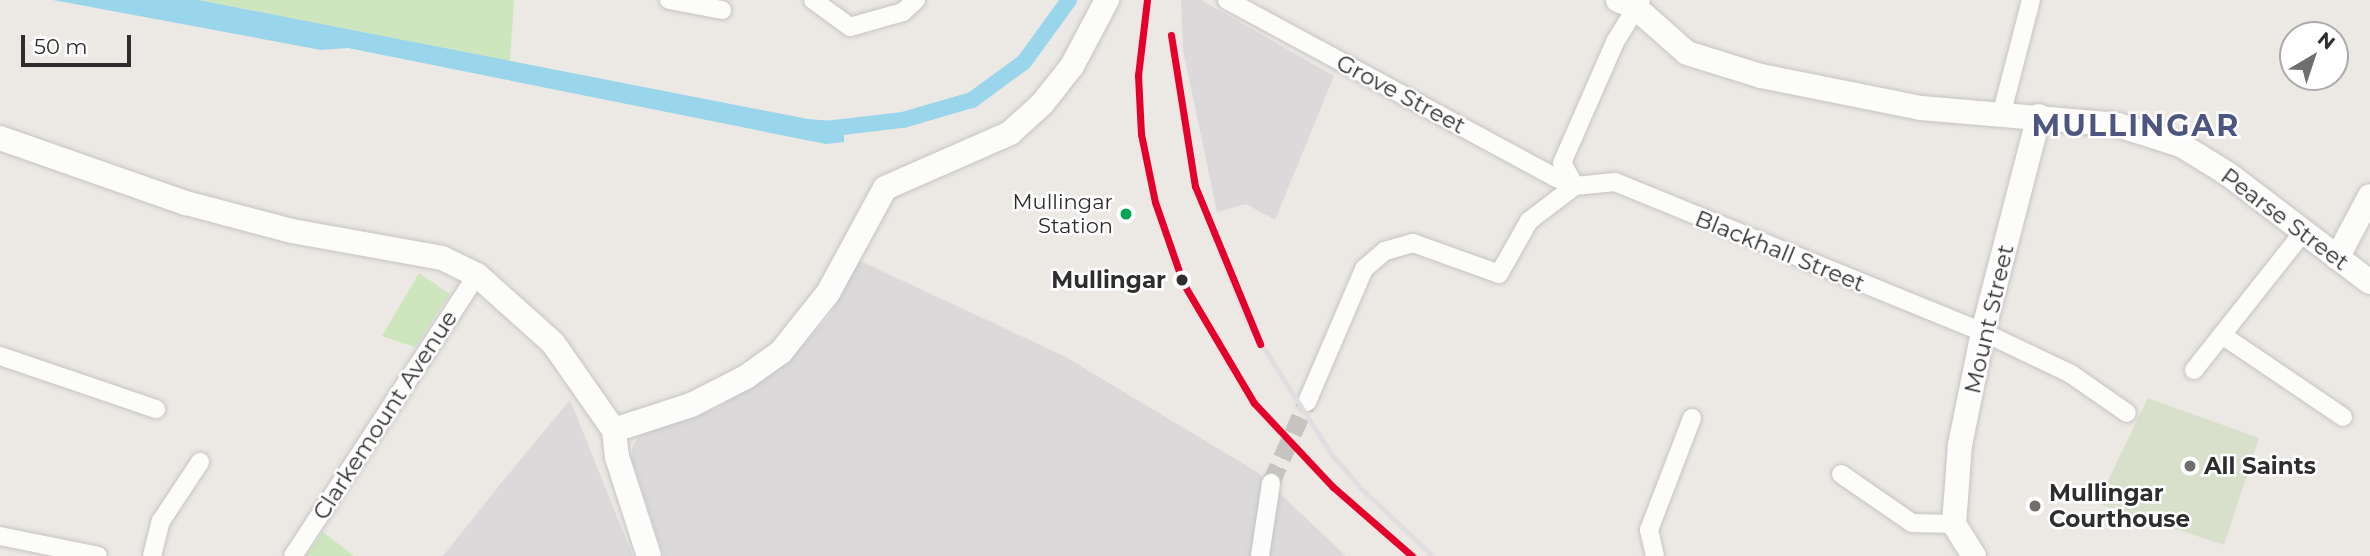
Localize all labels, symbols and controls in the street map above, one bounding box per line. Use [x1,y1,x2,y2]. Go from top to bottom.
scale bar [24,21,135,65]
north arrow [2279,21,2349,91]
text: N [2313,27,2339,55]
text: 50 m [34,34,88,59]
street label: Grove Street [1332,48,1470,140]
district label: MULLINGAR [2033,108,2239,144]
street label: Pearse Street [2216,162,2354,276]
place label: Mullingar Station [1012,189,1113,239]
street label: Blackhall Street [1691,204,1869,298]
marker: Mullingar Station [1119,207,1133,221]
street label: Mount Street [1958,242,2020,396]
place label: Mullingar [1051,266,1166,294]
marker: Mullingar [1172,270,1192,290]
street label: Clarkemount Avenue [307,305,463,525]
place label: All Saints [2204,452,2316,480]
marker: All Saints [2182,458,2198,474]
place label: Mullingar Courthouse [2049,479,2190,533]
marker: Mullingar Courthouse [2027,498,2043,514]

